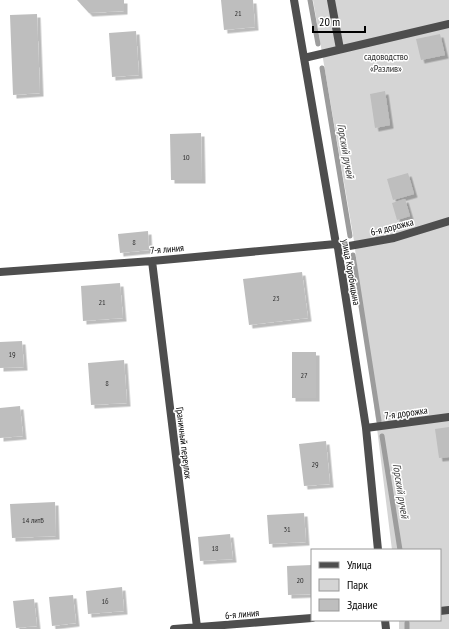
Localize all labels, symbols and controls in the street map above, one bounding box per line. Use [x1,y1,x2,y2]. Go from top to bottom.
house number: 21 [234,8,242,18]
scale bar [313,8,365,34]
text: 20 m [319,14,340,29]
park label: садоводство «Разлив» [364,50,408,75]
water label: Горский ручей [334,123,358,181]
house number: 10 [182,152,190,162]
street label: 6-я дорожка [369,215,415,239]
house number: 8 [132,237,136,247]
street label: улица Коробицына [339,238,363,306]
street label: 7-я линия [150,241,185,257]
house number: 23 [272,293,280,303]
house number: 21 [98,297,106,307]
house number: 19 [8,349,16,359]
house number: 27 [300,370,308,380]
house number: 8 [105,378,109,388]
street label: 7-я дорожка [384,404,428,422]
street label: Граничный переулок [173,406,195,480]
house number: 29 [311,459,319,469]
water label: Горский ручей [390,463,412,520]
house number: 14 литБ [22,515,44,525]
house number: 31 [283,524,291,534]
house number: 18 [211,543,219,553]
legend [311,549,441,621]
text: Улица [347,557,372,572]
house number: 20 [296,575,304,585]
text: Парк [347,577,368,592]
house number: 16 [101,596,109,606]
text: Здание [347,597,378,612]
street label: 6-я линия [224,606,260,622]

